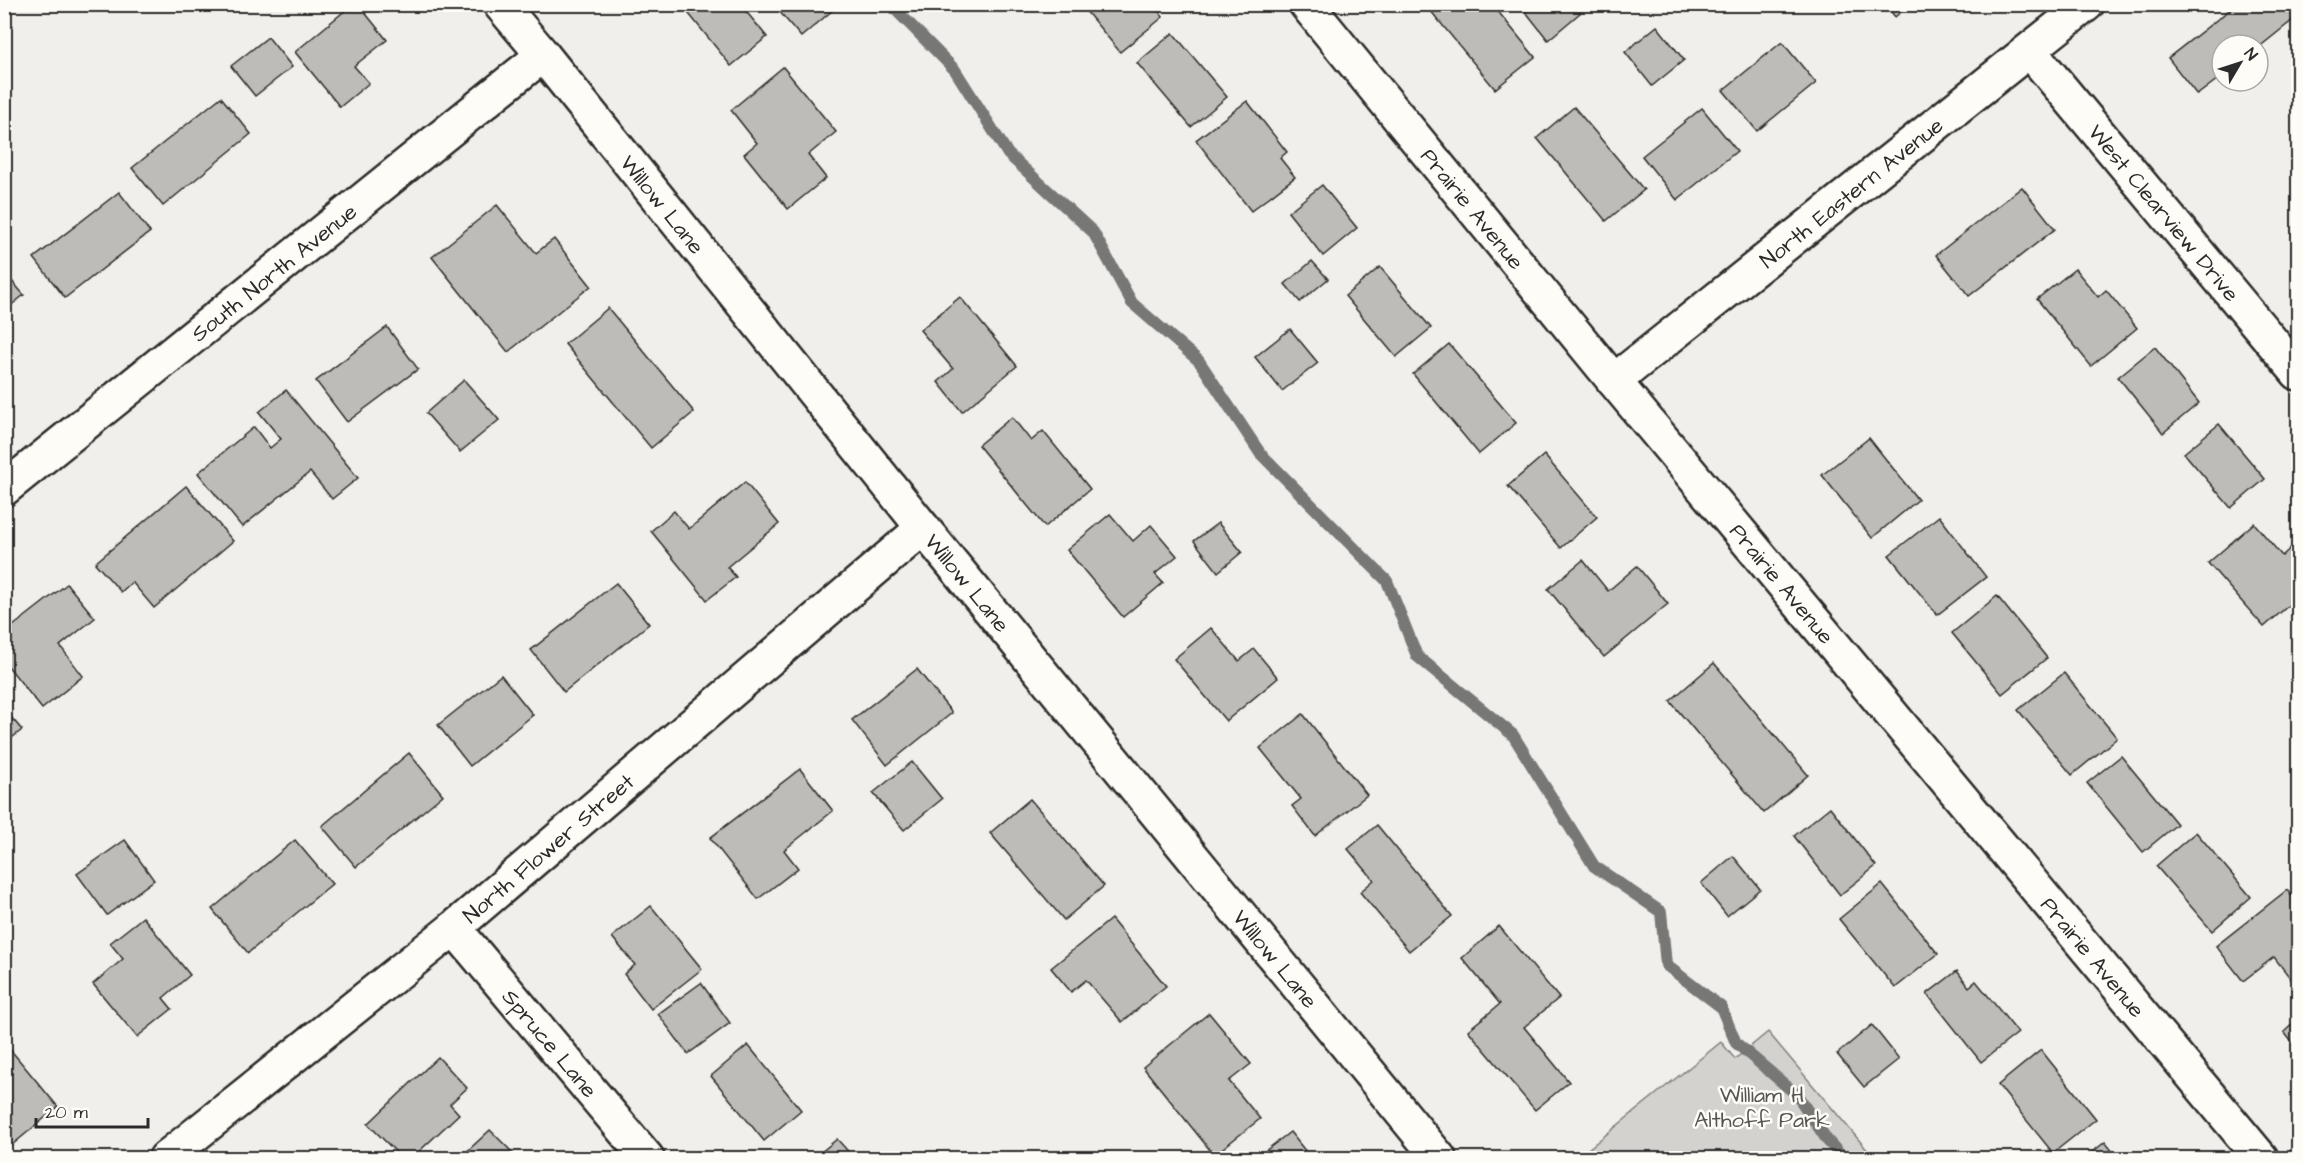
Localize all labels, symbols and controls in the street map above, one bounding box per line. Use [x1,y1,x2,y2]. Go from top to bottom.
north arrow [2210,33,2270,93]
text: N [2239,43,2263,65]
street label: North Eastern Avenue [1754,111,1950,276]
street label: West Clearview Drive [2080,118,2246,309]
street label: Prairie Avenue [1413,142,1531,277]
street label: Willow Lane [612,149,711,261]
street label: South North Avenue [185,197,364,349]
street label: Prairie Avenue [1722,517,1841,651]
street label: Willow Lane [917,528,1016,640]
street label: North Flower Street [456,767,641,931]
street label: Prairie Avenue [2033,891,2152,1025]
street label: Willow Lane [1225,904,1324,1016]
street label: Spruce Lane [494,983,604,1105]
park label: William H Althoff Park [1694,1080,1830,1136]
scale bar [36,1091,148,1129]
text: 20 m [45,1100,88,1125]

